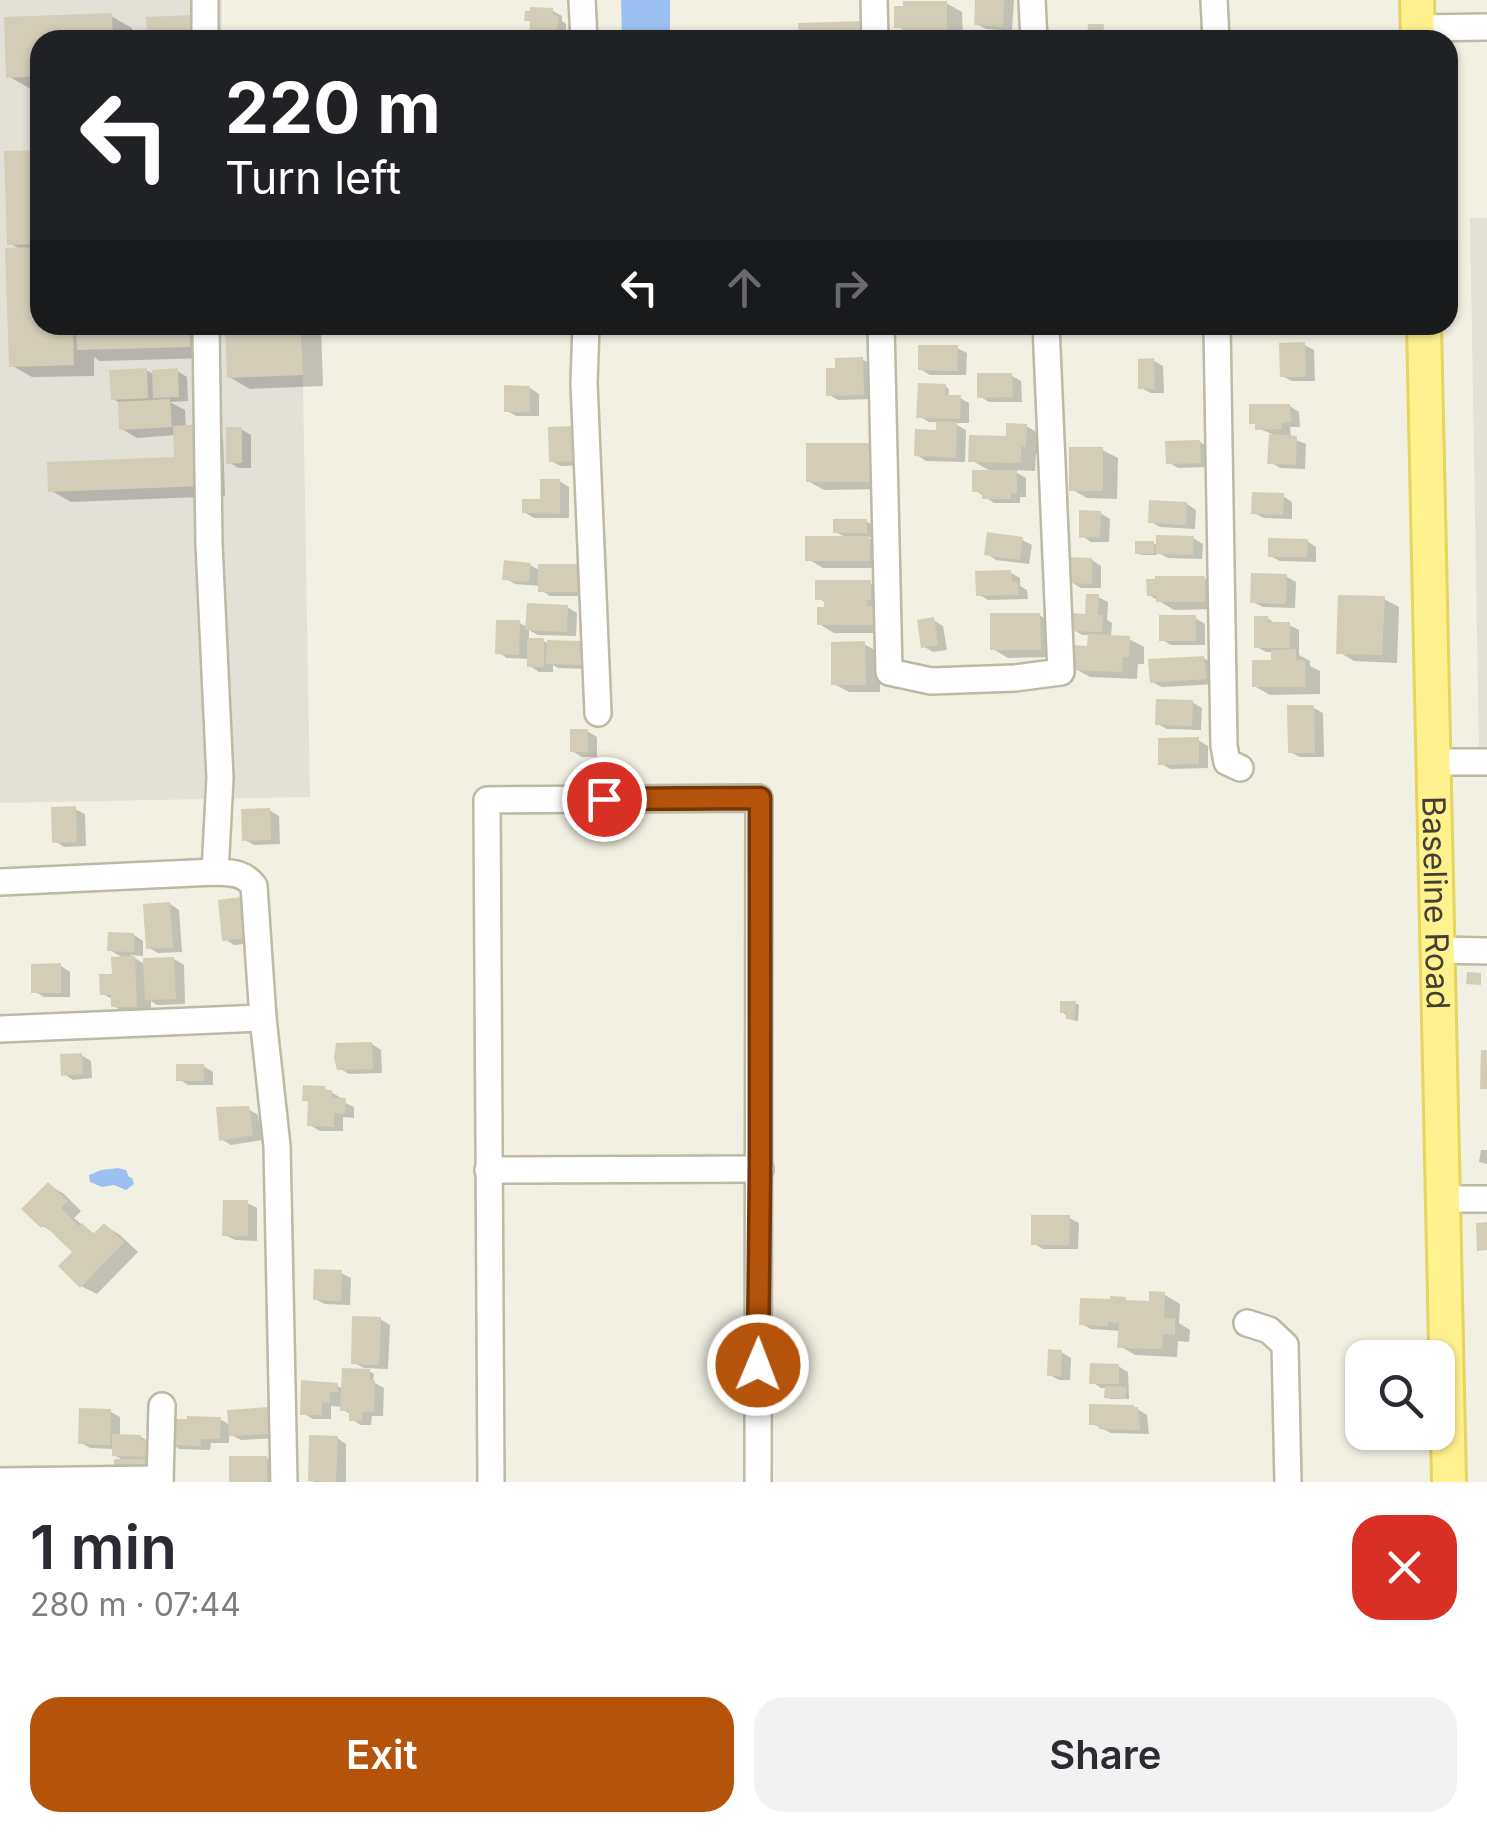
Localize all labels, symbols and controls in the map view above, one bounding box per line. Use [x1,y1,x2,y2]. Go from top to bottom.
text: 220 m [225,65,441,150]
icon: left [60,70,190,200]
text: Turn left [225,150,401,205]
icon: left [612,260,667,315]
icon: ahead [717,260,772,315]
icon: right [822,260,877,315]
pin [562,757,647,842]
icon: arrive [577,772,632,827]
street label: Baseline Road [1415,796,1458,1010]
position arrow [706,1313,810,1417]
map controls [1345,1340,1455,1450]
button: search [1345,1340,1455,1450]
text: 1 min [30,1511,177,1583]
button: close [1352,1515,1457,1620]
text: 280 m · 07:44 [30,1585,241,1624]
button: Exit [30,1697,734,1812]
button: Share [754,1697,1457,1812]

